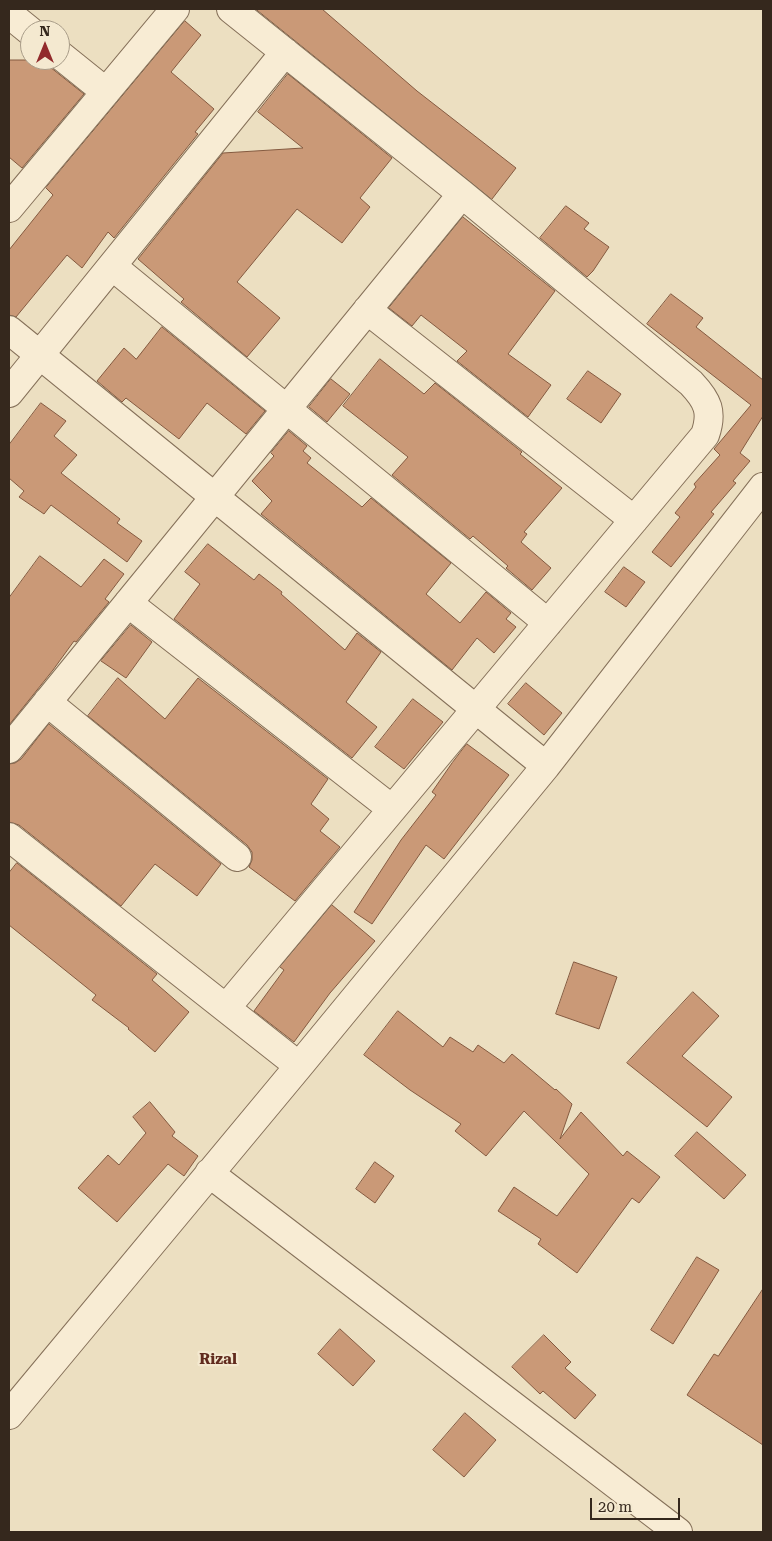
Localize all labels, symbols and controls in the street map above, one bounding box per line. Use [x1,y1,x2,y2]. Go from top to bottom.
north arrow [20,20,70,70]
text: N [40,23,50,39]
district label: Rizal [199,1351,237,1369]
scale bar [592,1488,682,1520]
text: 20 m [598,1498,632,1516]

